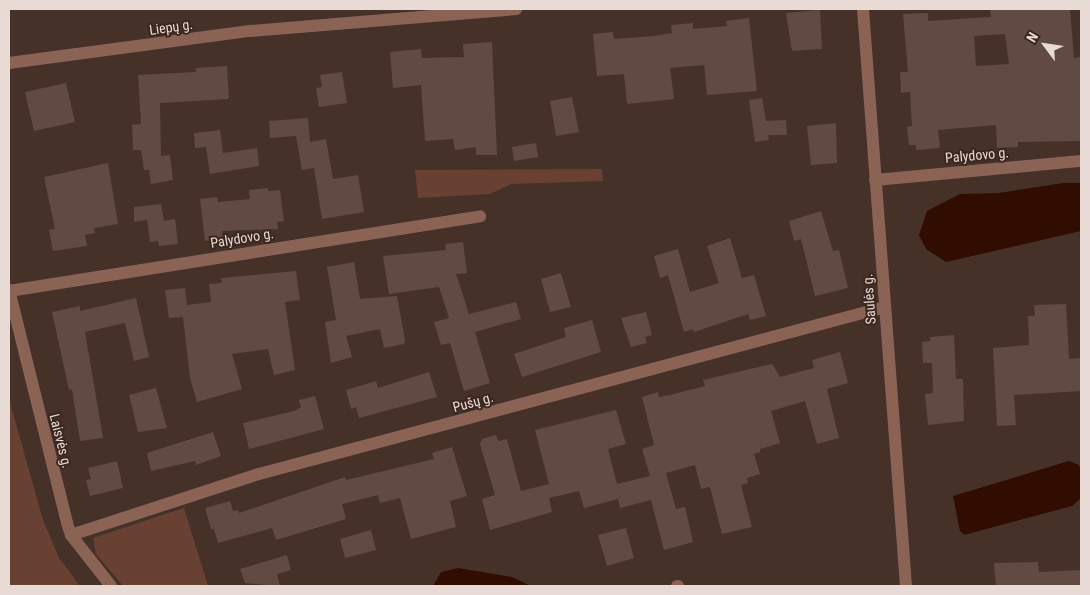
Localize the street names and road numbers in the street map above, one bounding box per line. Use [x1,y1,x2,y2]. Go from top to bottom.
street label: Liepų g. [148,16,194,38]
street label: Palydovo g. [944,144,1010,166]
street label: Palydovo g. [209,225,275,251]
street label: Saulės g. [859,273,879,325]
street label: Pušų g. [451,389,495,415]
street label: Laisvės g. [46,412,76,470]

